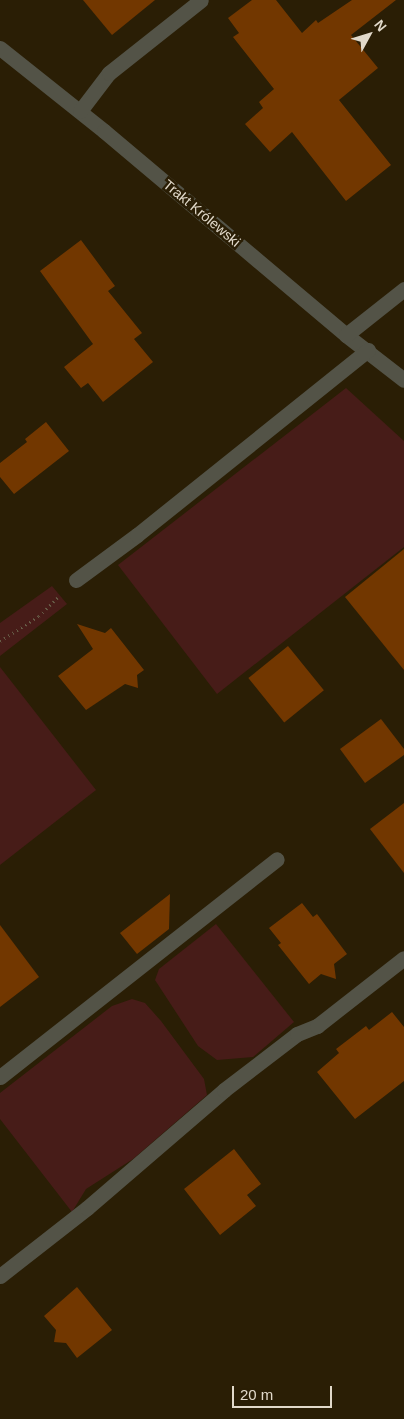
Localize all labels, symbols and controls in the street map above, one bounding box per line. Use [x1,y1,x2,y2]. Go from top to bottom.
north arrow [344,10,394,60]
text: N [371,17,390,35]
street label: Trakt Królewski [160,176,244,250]
scale bar [234,1376,334,1408]
text: 20 m [240,1386,273,1403]

